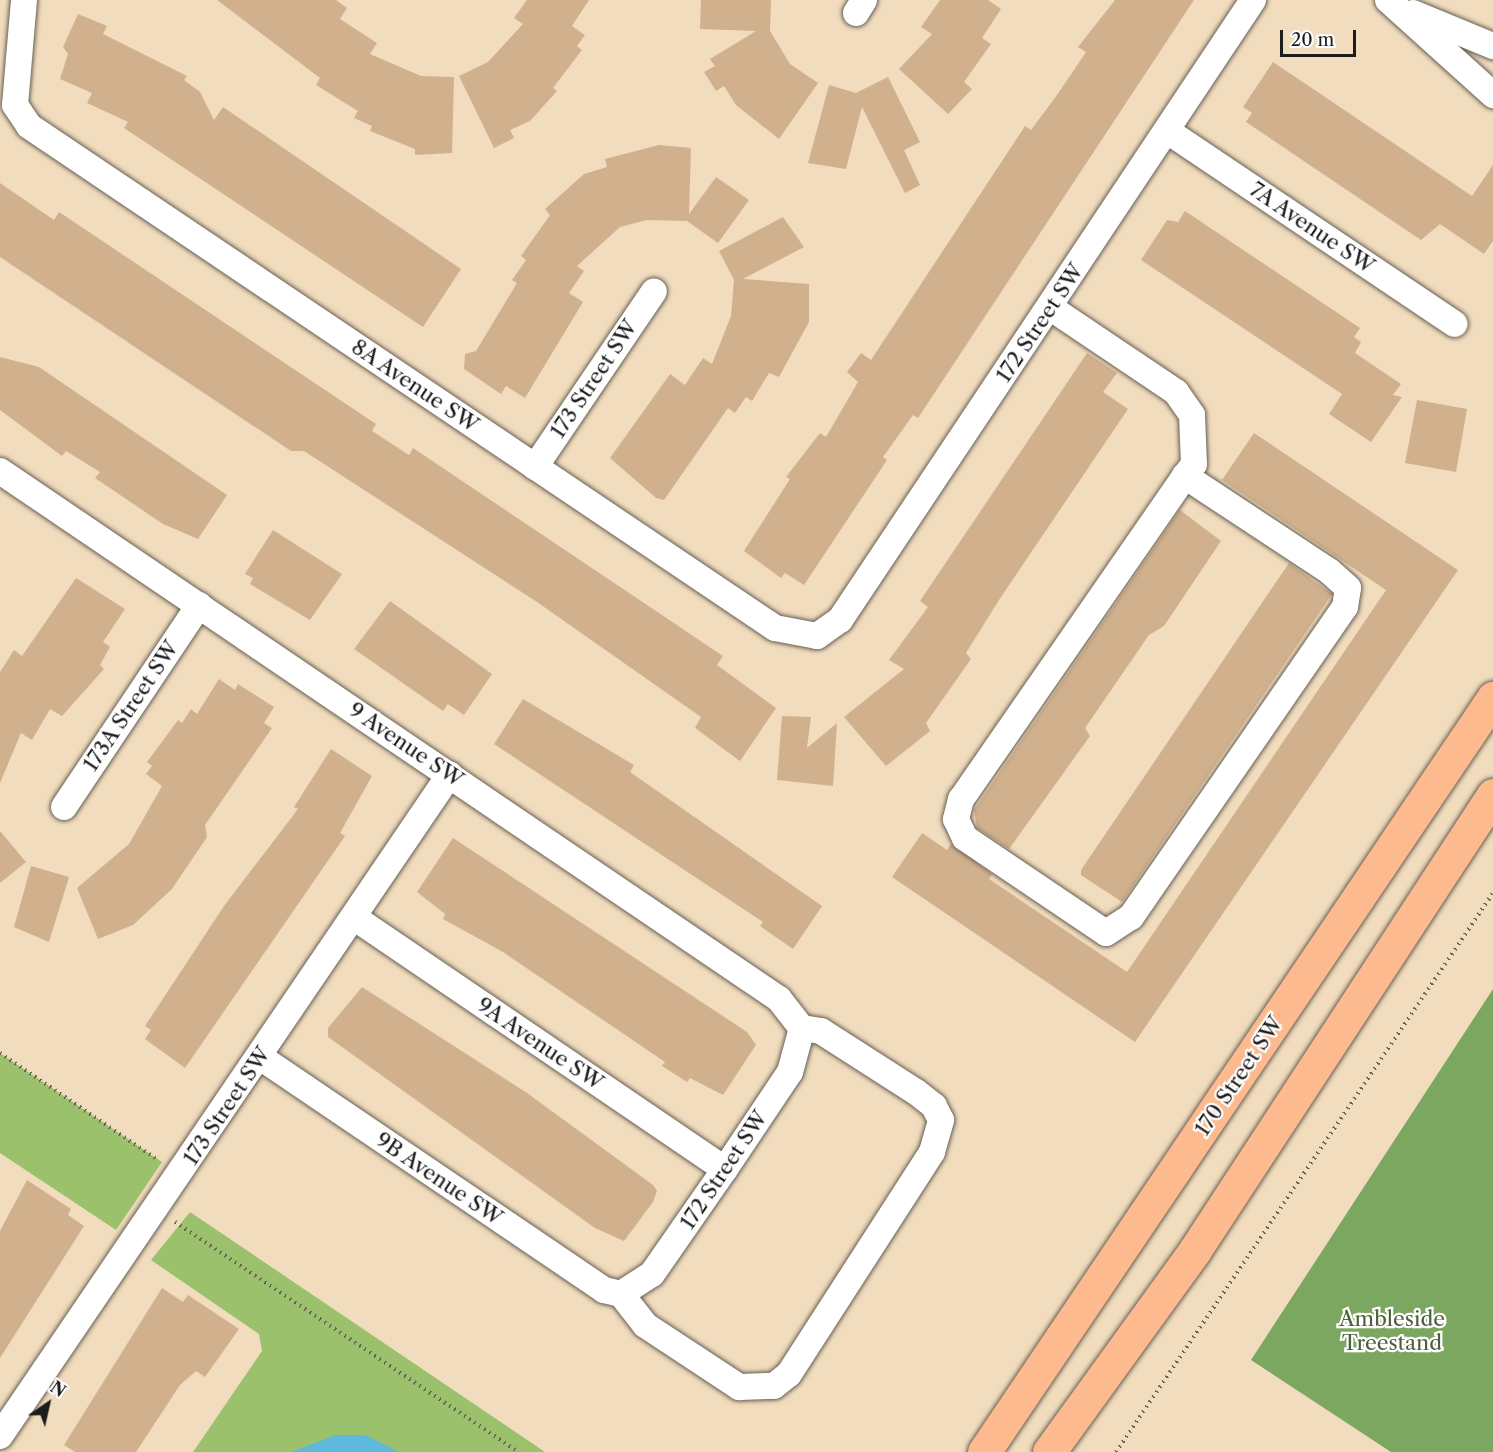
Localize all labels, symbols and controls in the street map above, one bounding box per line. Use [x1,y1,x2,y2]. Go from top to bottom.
scale bar [1283,18,1360,56]
text: 20 m [1291,29,1334,51]
street label: 7A Avenue SW [1244,177,1380,279]
street label: 172 Street SW [991,259,1089,387]
street label: 173 Street SW [545,315,643,443]
street label: 8A Avenue SW [346,334,484,438]
street label: 173A Street SW [78,636,184,776]
street label: 9 Avenue SW [344,697,468,793]
street label: 9A Avenue SW [471,992,609,1096]
street label: 170 Street SW [1190,1011,1288,1141]
street label: 173 Street SW [178,1042,276,1170]
street label: 172 Street SW [675,1106,773,1234]
street label: 9B Avenue SW [370,1127,508,1231]
park label: Ambleside Treestand [1339,1306,1445,1356]
north arrow [18,1374,78,1434]
text: N [47,1377,69,1401]

